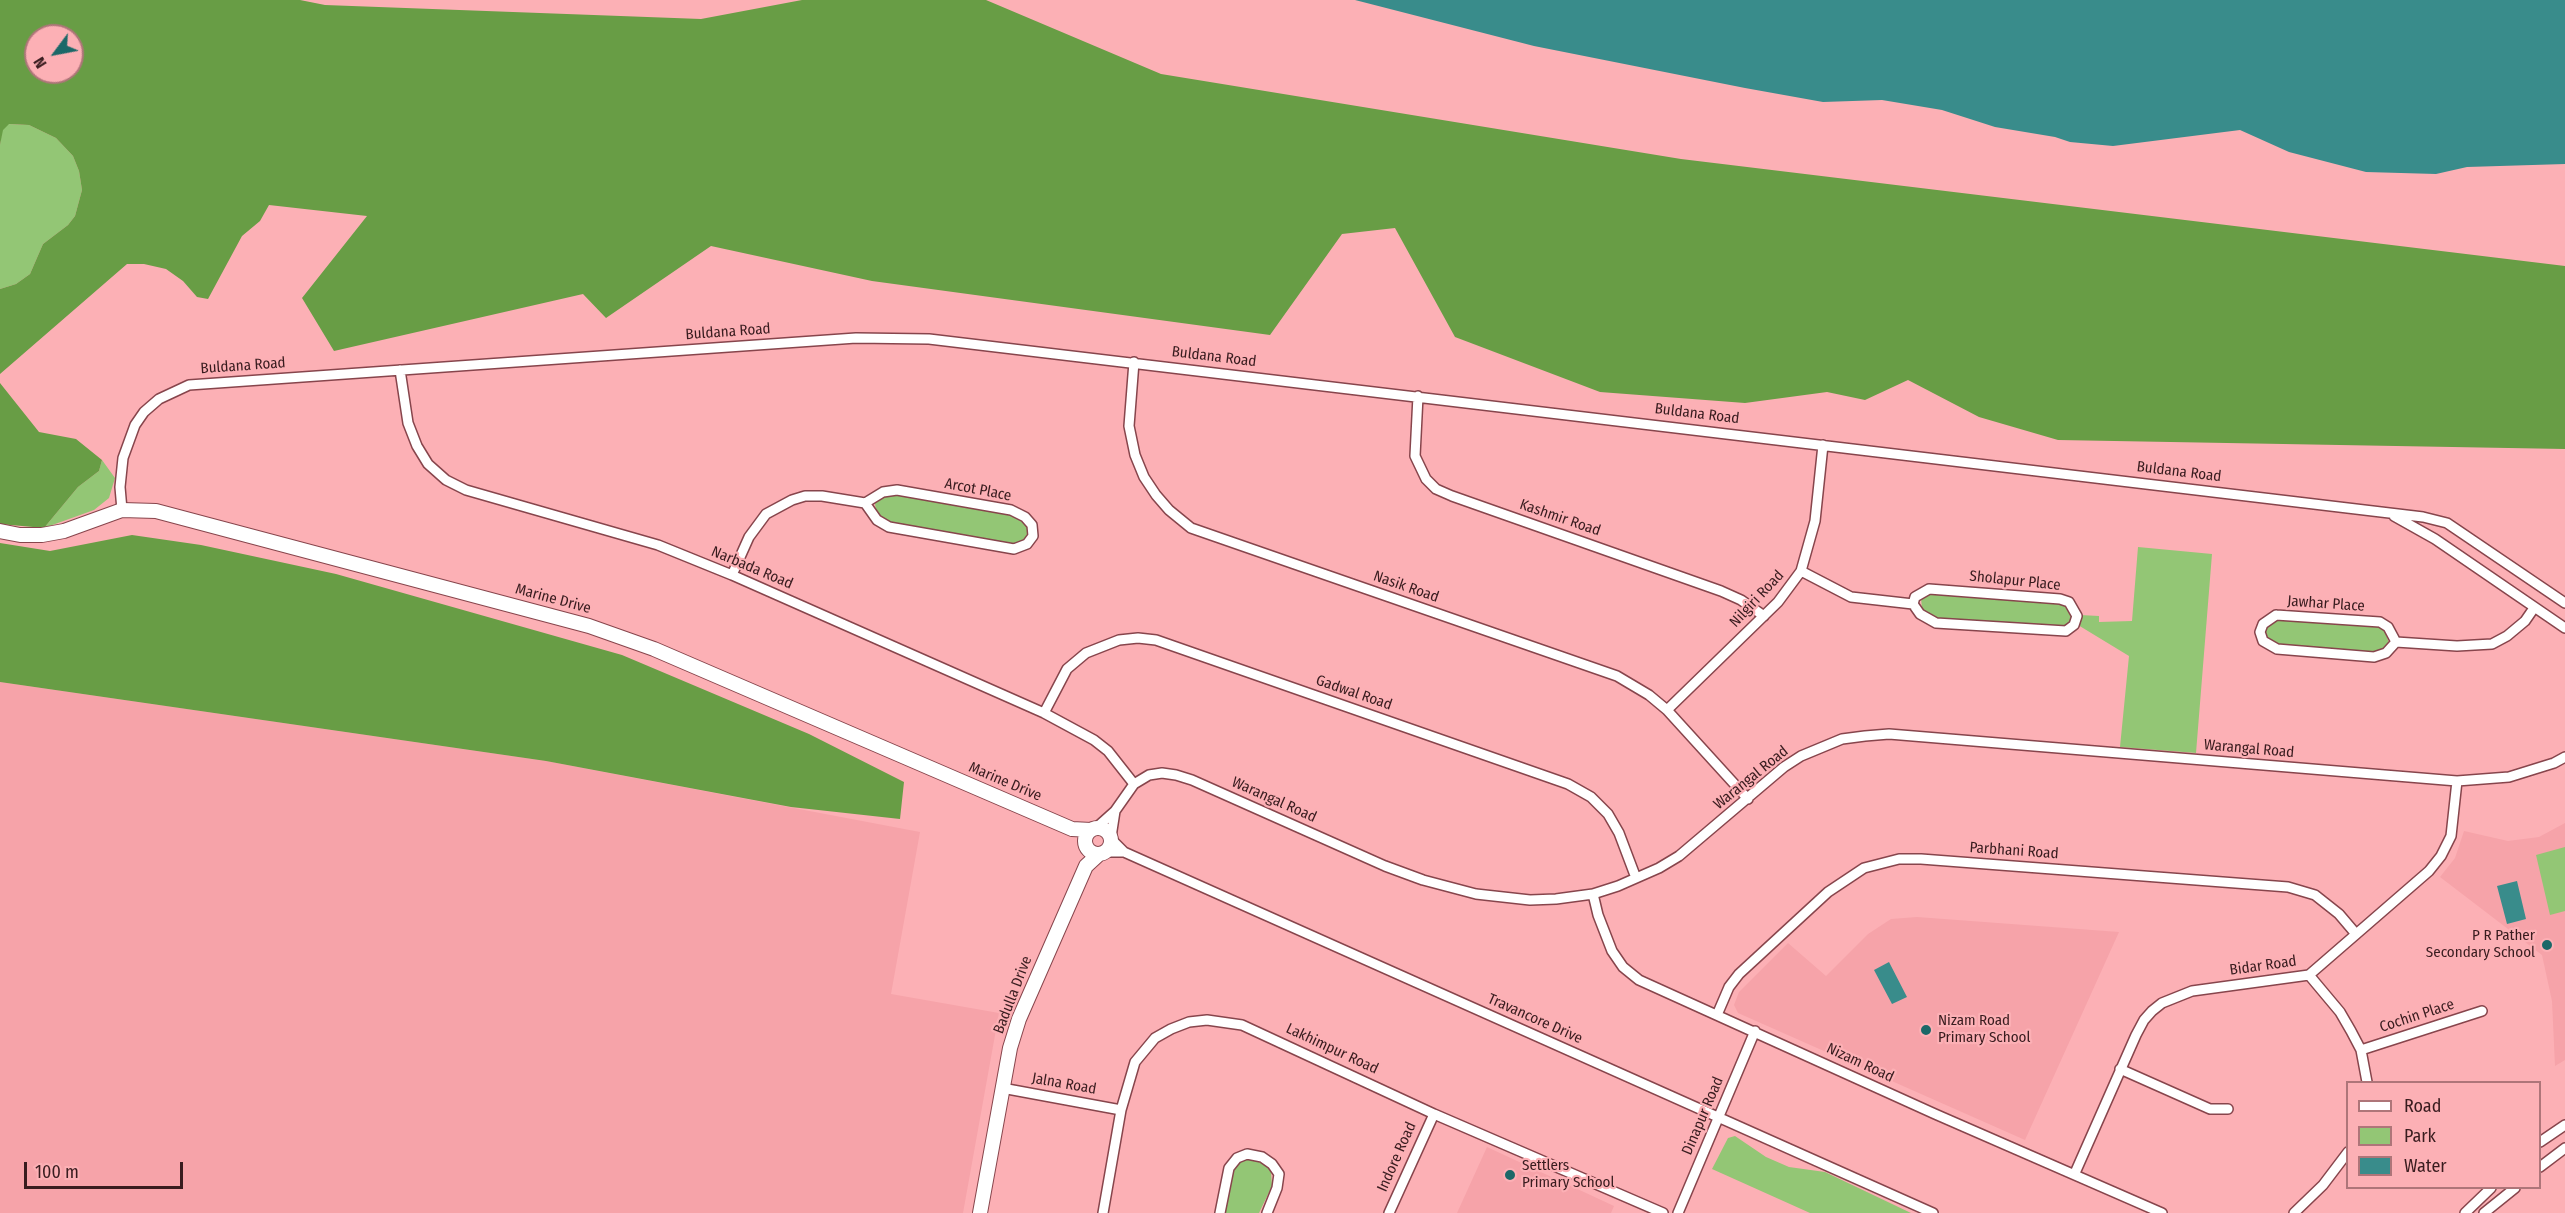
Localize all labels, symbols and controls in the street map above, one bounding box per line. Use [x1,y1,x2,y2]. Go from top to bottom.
north arrow [24,24,84,84]
text: N [29,54,51,72]
street label: Buldana Road [685,320,771,344]
street label: Buldana Road [1171,343,1257,371]
street label: Buldana Road [200,354,286,378]
street label: Buldana Road [1654,400,1740,428]
street label: Buldana Road [2136,458,2222,486]
street label: Arcot Place [943,475,1013,505]
street label: Kashmir Road [1517,496,1603,540]
street label: Narbada Road [708,543,796,593]
street label: Nasik Road [1371,567,1441,607]
street label: Nilgiri Road [1726,567,1788,631]
street label: Sholapur Place [1969,567,2061,595]
street label: Marine Drive [513,580,593,618]
street label: Jawhar Place [2287,592,2365,616]
street label: Gadwal Road [1314,672,1394,714]
street label: Warangal Road [2203,736,2295,762]
street label: Warangal Road [1710,742,1792,814]
street label: Marine Drive [966,759,1044,805]
street label: Warangal Road [1229,773,1319,827]
street label: Parbhani Road [1969,839,2059,863]
place label: P R Pather Secondary School [2426,927,2535,962]
marker: P R Pather Secondary School [2540,938,2554,952]
street label: Bidar Road [2228,952,2298,980]
street label: Badulla Drive [990,954,1036,1036]
street label: Travancore Drive [1485,990,1585,1048]
street label: Cochin Place [2377,996,2457,1036]
place label: Nizam Road Primary School [1938,1012,2030,1047]
street label: Lakhimpur Road [1283,1020,1381,1078]
marker: Nizam Road Primary School [1919,1023,1933,1037]
street label: Nizam Road [1824,1040,1896,1086]
street label: Jalna Road [1030,1069,1098,1099]
street label: Dinapur Road [1678,1074,1728,1158]
legend [2346,1081,2541,1189]
text: Road [2404,1095,2441,1117]
street label: Indore Road [1374,1119,1420,1195]
text: Park [2404,1125,2436,1147]
scale bar [27,1150,186,1188]
text: Water [2404,1155,2447,1177]
place label: Settlers Primary School [1522,1157,1614,1192]
text: 100 m [35,1161,79,1183]
marker: Settlers Primary School [1503,1168,1517,1182]

